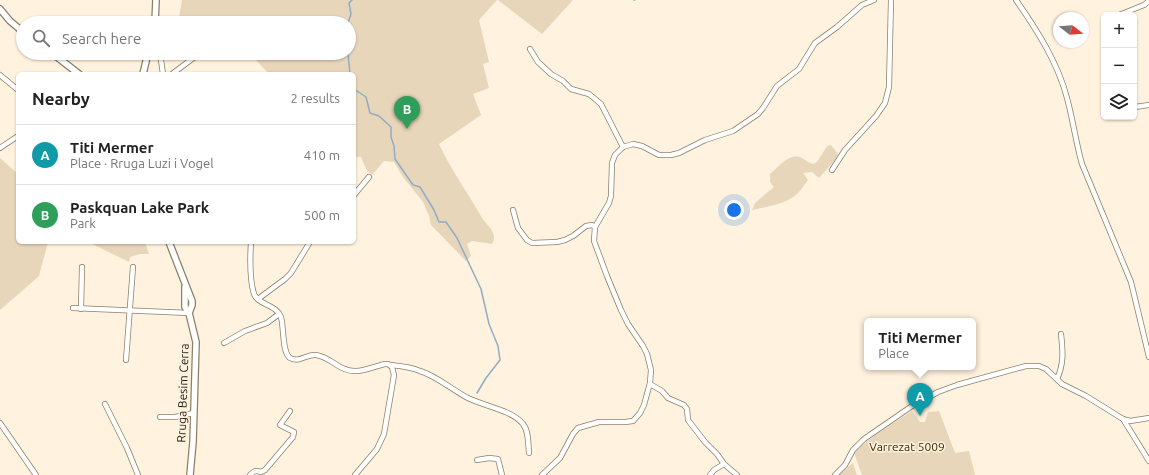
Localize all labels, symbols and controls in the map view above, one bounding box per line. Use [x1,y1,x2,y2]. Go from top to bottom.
north arrow [1053,12,1089,48]
map controls [1101,12,1137,120]
button: + [1101,12,1137,48]
search box [16,16,356,60]
icon: search [30,27,52,49]
text: Search here [62,30,141,47]
button: − [1101,48,1137,84]
button: layers [1101,84,1137,120]
text: Nearby [32,89,90,108]
text: 2 results [290,91,340,105]
pin: B [394,96,420,129]
text: Titi Mermer [70,139,154,156]
text: A [40,148,50,162]
text: 410 m [304,148,340,162]
text: Place · Rruga Luzi i Vogel [70,156,214,170]
text: Paskquan Lake Park [70,199,209,216]
your location [724,200,744,220]
text: B [41,208,49,222]
text: 500 m [304,208,340,222]
text: Park [70,216,96,230]
popup [864,318,976,370]
text: Titi Mermer [878,329,962,346]
street label: Rruga Besim Cerra [174,343,191,443]
text: Place [878,346,909,360]
pin: A [907,383,933,416]
park label: Varrezat 5009 [869,440,945,453]

